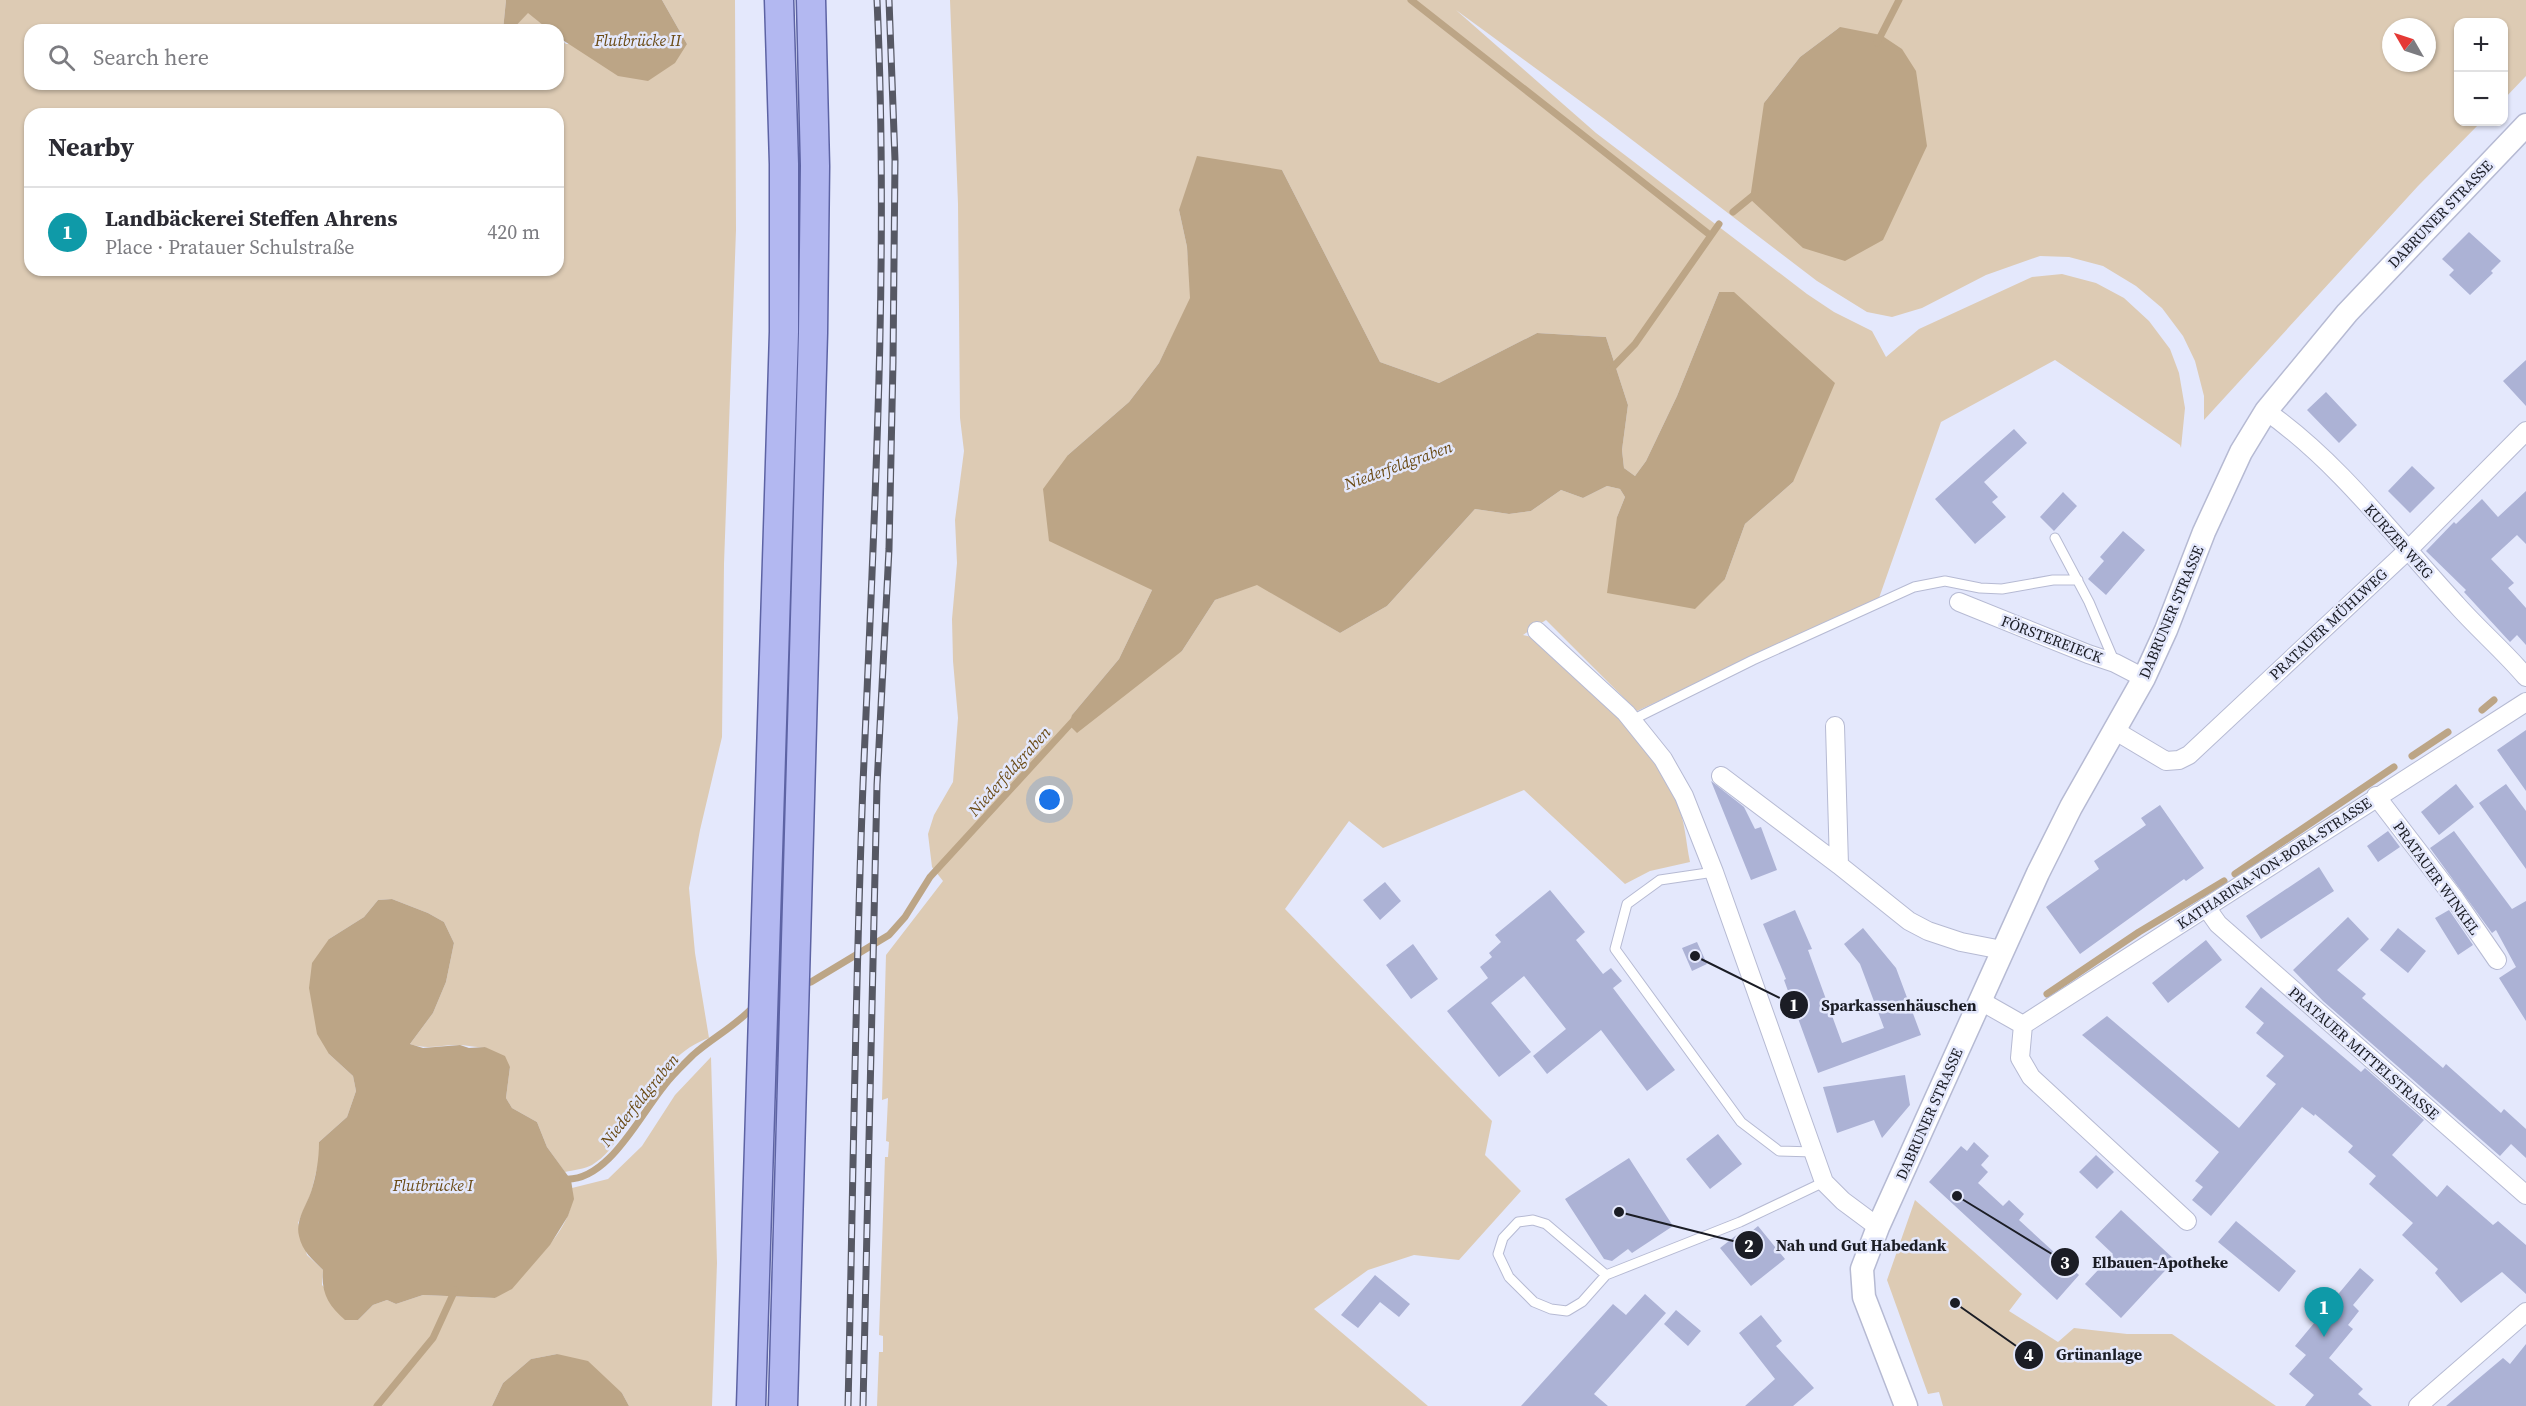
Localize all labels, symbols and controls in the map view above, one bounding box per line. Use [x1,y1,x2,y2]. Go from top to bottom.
north arrow [2382,18,2436,72]
map controls [2454,18,2508,126]
button: + [2454,18,2508,72]
search box [24,24,564,90]
water label: Flutbrücke II [594,29,682,51]
icon: search [45,41,78,74]
text: Search here [93,42,209,72]
button: − [2454,72,2508,126]
text: Nearby [48,129,134,165]
street label: DABRUNER STRASSE [2383,155,2497,273]
text: Landbäckerei Steffen Ahrens [105,203,397,233]
text: 1 [62,218,73,246]
text: 420 m [487,218,540,246]
text: Place · Pratauer Schulstraße [105,233,354,261]
water label: Niederfeldgraben [1340,435,1455,495]
street label: KURZER WEG [2360,499,2438,583]
street label: DABRUNER STRASSE [2134,542,2208,682]
street label: PRATAUER MÜHLWEG [2264,564,2392,684]
street label: FÖRSTEREIECK [1998,610,2106,668]
water label: Niederfeldgraben [962,721,1055,821]
your location [1035,785,1064,814]
street label: KATHARINA-VON-BORA-STRASSE [2173,792,2375,934]
street label: PRATAUER WINKEL [2389,817,2485,939]
street label: PRATAUER MITTELSTRASSE [2284,982,2444,1124]
callout: Sparkassenhäuschen [1779,988,1989,1022]
text: 1 [1789,992,1799,1017]
text: Sparkassenhäuschen [1821,994,1977,1016]
street label: DABRUNER STRASSE [1890,1045,1968,1183]
water label: Niederfeldgraben [594,1049,683,1152]
water label: Flutbrücke I [392,1174,475,1196]
callout: Nah und Gut Habedank [1734,1228,1959,1262]
text: 2 [1744,1233,1754,1258]
text: Nah und Gut Habedank [1776,1234,1947,1256]
callout: Elbauen-Apotheke [2050,1245,2240,1279]
text: 3 [2060,1250,2070,1275]
text: Elbauen-Apotheke [2092,1251,2228,1273]
pin: 1 [2304,1288,2344,1337]
callout: Grünanlage [2014,1338,2154,1372]
text: 4 [2024,1342,2034,1367]
text: Grünanlage [2056,1343,2142,1365]

